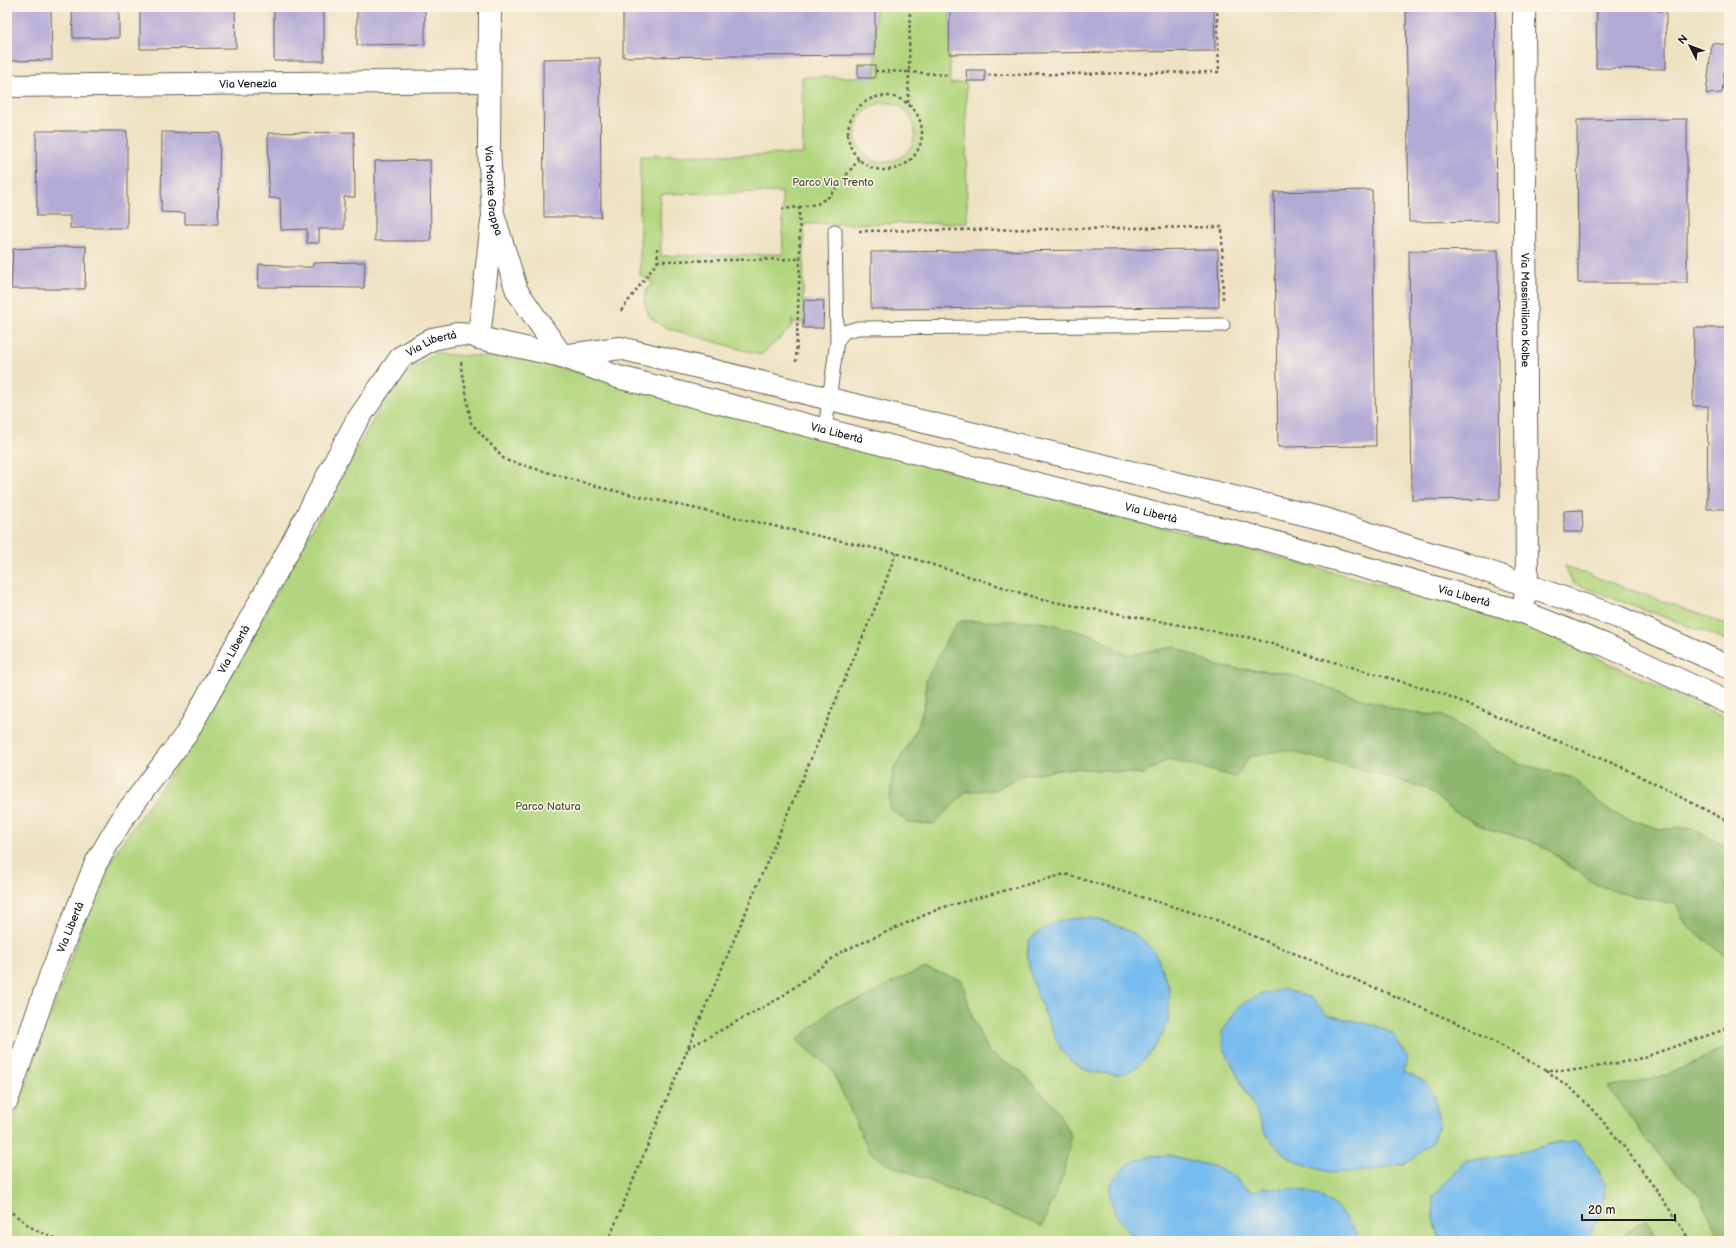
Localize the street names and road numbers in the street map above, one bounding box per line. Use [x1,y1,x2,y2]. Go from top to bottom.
street label: Via Venezia [219,77,277,90]
street label: Via Monte Grappa [482,145,506,237]
street label: Via Massimiliano Kolbe [1519,253,1532,368]
street label: Via Libertà [404,328,458,359]
street label: Via Libertà [810,420,865,446]
street label: Via Libertà [1123,500,1179,525]
street label: Via Libertà [1437,582,1492,609]
street label: Via Libertà [215,623,252,676]
street label: Via Libertà [54,900,86,954]

